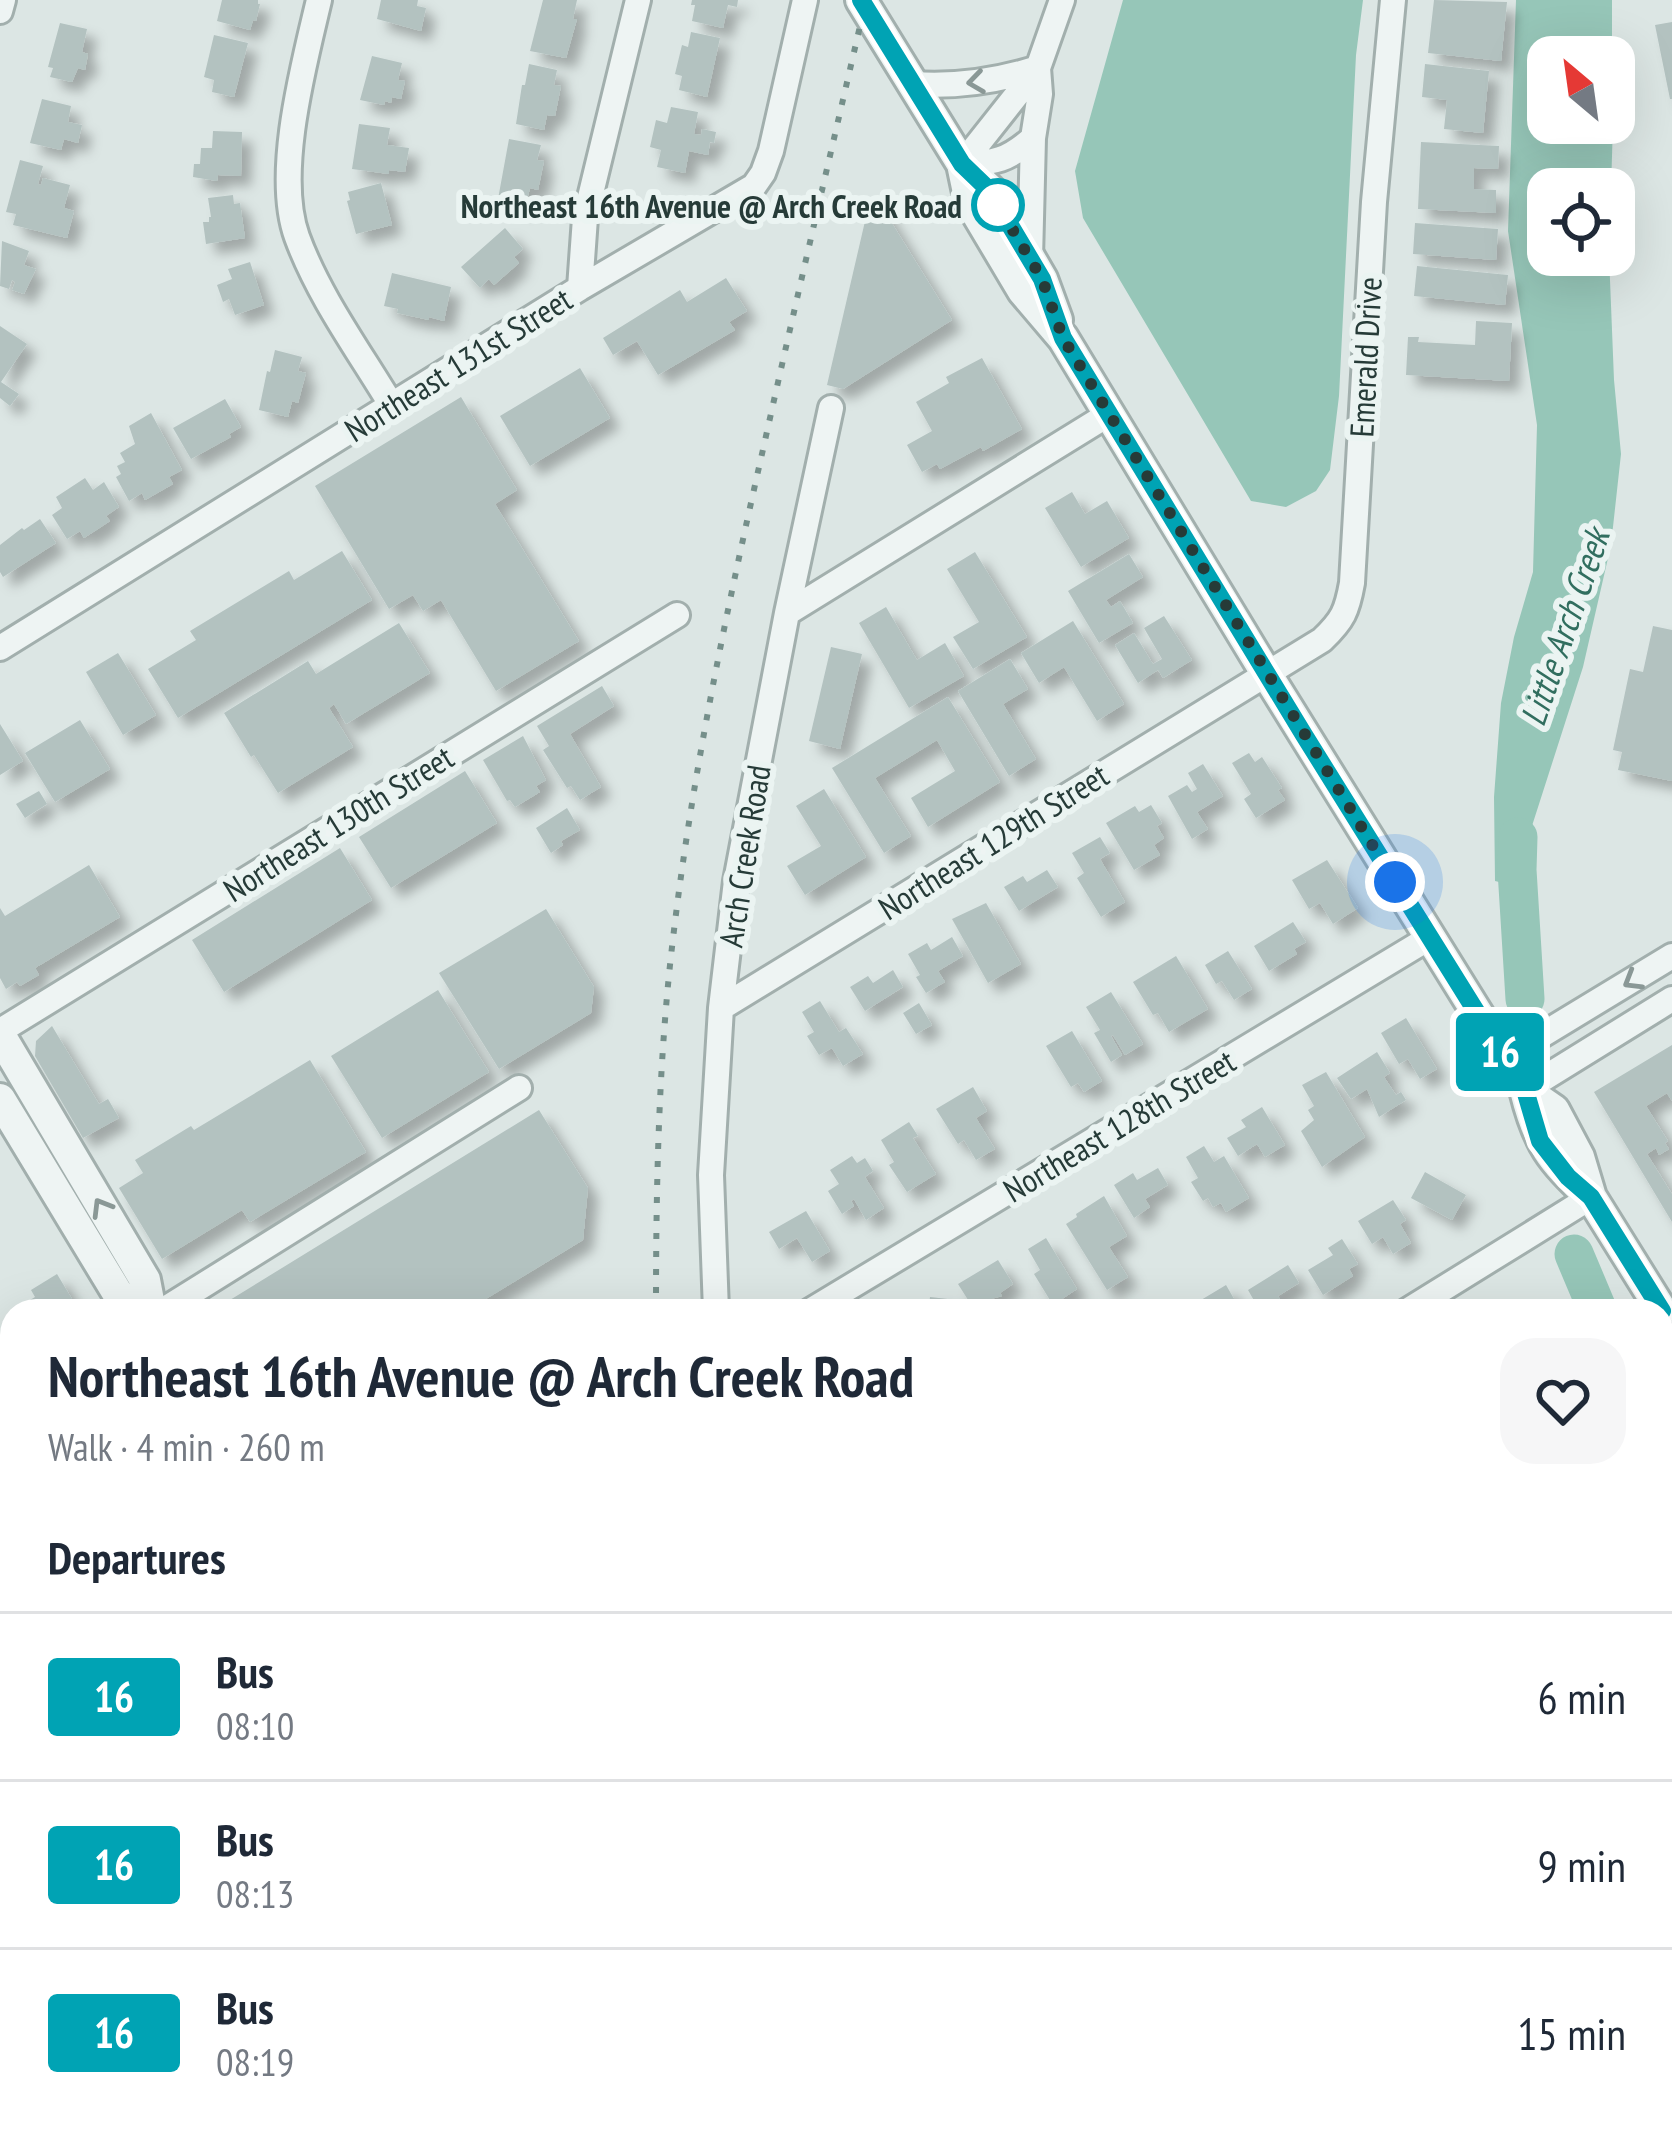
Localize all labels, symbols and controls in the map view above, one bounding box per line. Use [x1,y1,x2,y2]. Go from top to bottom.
north arrow [1527,36,1635,144]
map controls [1527,36,1635,276]
one-way arrow [966,68,986,94]
button: locate [1527,168,1635,276]
marker: Northeast 16th Avenue @ Arch Creek Road [973,180,1023,230]
place label: Northeast 16th Avenue @ Arch Creek Road [461,184,962,227]
street label: Emerald Drive [1339,276,1391,438]
street label: Northeast 131st Street [337,277,579,451]
water label: Little Arch Creek [1508,519,1621,732]
street label: Northeast 130th Street [215,735,461,911]
street label: Northeast 129th Street [870,753,1116,929]
street label: Arch Creek Road [708,762,780,950]
your location [1365,852,1425,912]
one-way arrow [1623,966,1645,989]
line badge: 16 [1446,1013,1554,1091]
text: 16 [1480,1024,1520,1079]
street label: Northeast 128th Street [995,1039,1243,1211]
one-way arrow [93,1198,116,1219]
button: heart [1500,1338,1626,1464]
text: Northeast 16th Avenue @ Arch Creek Road [48,1339,914,1413]
text: Walk · 4 min · 260 m [48,1421,325,1472]
text: Departures [48,1528,226,1586]
text: Bus [216,1642,274,1700]
text: 6 min [1537,1668,1626,1726]
text: 16 [94,1669,134,1724]
text: 08:10 [216,1700,294,1751]
text: Bus [216,1810,274,1868]
text: 9 min [1537,1836,1626,1894]
text: 16 [94,1837,134,1892]
text: 08:13 [216,1868,294,1919]
text: Bus [216,1978,274,2036]
text: 15 min [1517,2004,1626,2062]
text: 16 [94,2005,134,2060]
text: 08:19 [216,2036,294,2087]

